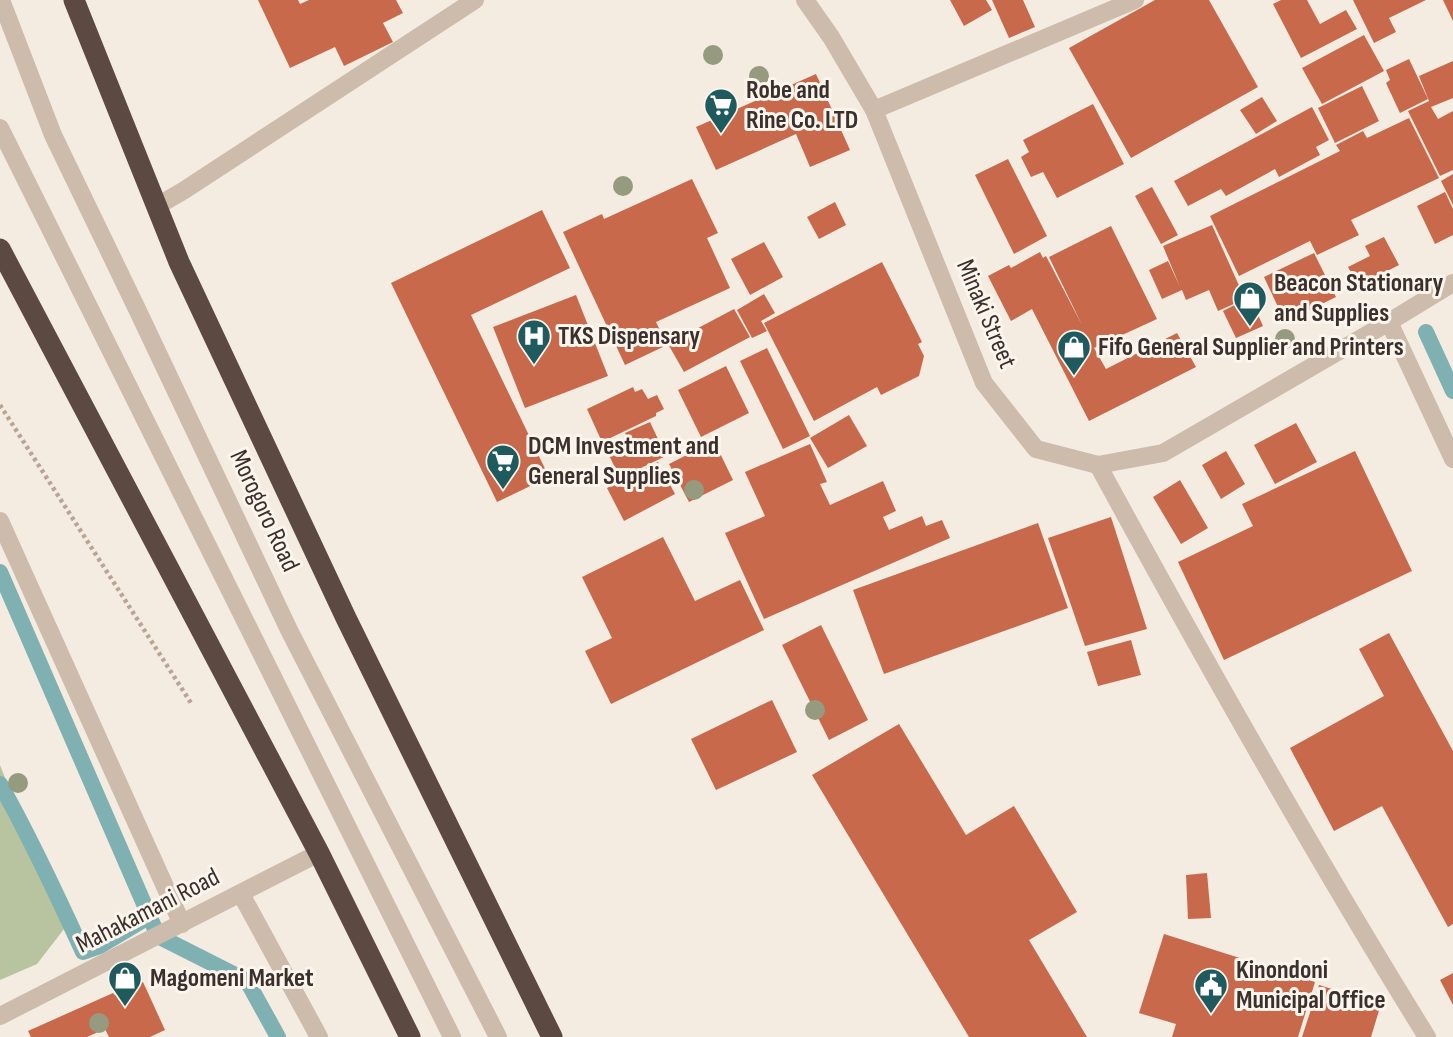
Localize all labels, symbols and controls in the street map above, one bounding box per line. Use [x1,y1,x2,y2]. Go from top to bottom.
place label: Robe and Rine Co. LTD [746,75,858,136]
supermarket icon: Robe and Rine Co. LTD [702,86,740,135]
street label: Minaki Street [949,255,1023,373]
place label: Beacon Stationary and Supplies [1274,268,1444,329]
shop icon: Beacon Stationary and Supplies [1231,279,1269,328]
hospital icon: TKS Dispensary [515,317,553,366]
place label: TKS Dispensary [558,321,700,352]
shop icon: Fifo General Supplier and Printers [1055,328,1093,377]
place label: Fifo General Supplier and Printers [1098,332,1404,363]
place label: DCM Investment and General Supplies [528,431,719,492]
supermarket icon: DCM Investment and General Supplies [484,442,522,491]
street label: Morogoro Road [222,445,306,577]
street label: Mahakamani Road [71,862,225,960]
place label: Kinondoni Municipal Office [1236,955,1386,1016]
shop icon: Magomeni Market [106,959,144,1008]
place label: Magomeni Market [150,963,314,994]
public building icon: Kinondoni Municipal Office [1192,966,1230,1015]

